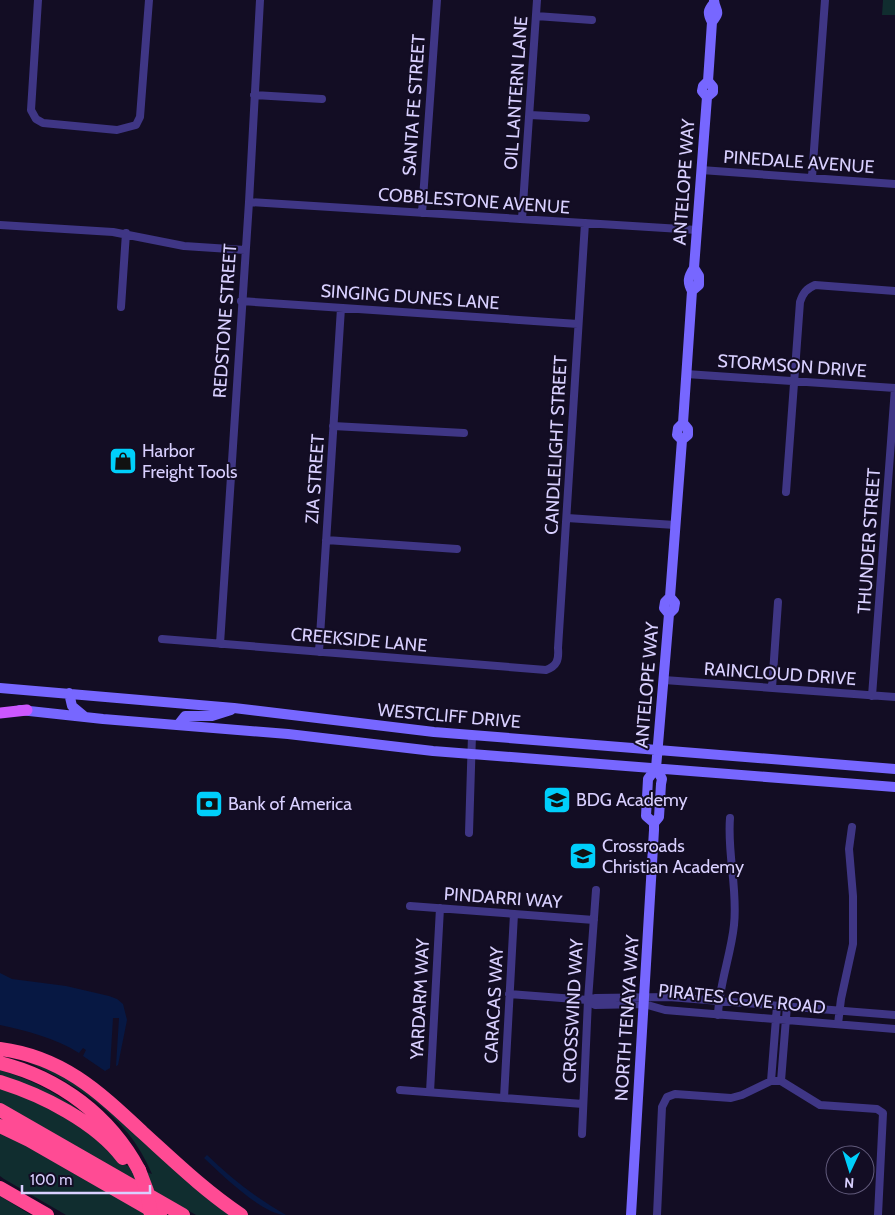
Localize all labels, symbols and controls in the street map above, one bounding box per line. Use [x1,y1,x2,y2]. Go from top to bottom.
street label: OIL LANTERN LANE [500,15,532,171]
street label: SANTA FE STREET [398,33,430,177]
street label: ANTELOPE WAY [669,117,699,246]
street label: PINEDALE AVENUE [723,146,875,178]
street label: COBBLESTONE AVENUE [377,183,571,219]
street label: REDSTONE STREET [209,243,241,399]
street label: SINGING DUNES LANE [320,280,500,314]
street label: STORMSON DRIVE [717,350,867,382]
street label: CANDLELIGHT STREET [540,354,572,535]
street label: ZIA STREET [301,433,329,525]
place label: Harbor Freight Tools [142,440,237,483]
shop icon: Harbor Freight Tools [108,446,138,476]
street label: THUNDER STREET [853,467,885,615]
street label: ANTELOPE WAY [631,620,664,749]
street label: CREEKSIDE LANE [290,623,428,657]
street label: RAINCLOUD DRIVE [703,658,857,690]
street label: WESTCLIFF DRIVE [376,699,522,733]
school or university icon: BDG Academy [542,785,572,815]
bank icon: Bank of America [194,789,224,819]
place label: BDG Academy [576,789,688,811]
place label: Bank of America [228,793,352,815]
place label: Crossroads Christian Academy [602,835,744,878]
school or university icon: Crossroads Christian Academy [568,841,598,871]
street label: PINDARRI WAY [443,883,564,913]
street label: NORTH TENAYA WAY [610,933,644,1102]
street label: YARDARM WAY [406,937,434,1061]
street label: CROSSWIND WAY [558,937,588,1084]
street label: CARACAS WAY [480,945,508,1064]
street label: PIRATES COVE ROAD [657,979,827,1019]
north arrow [825,1145,875,1195]
scale bar [22,1162,150,1194]
text: 100 m [30,1171,72,1189]
text: N [844,1174,855,1192]

